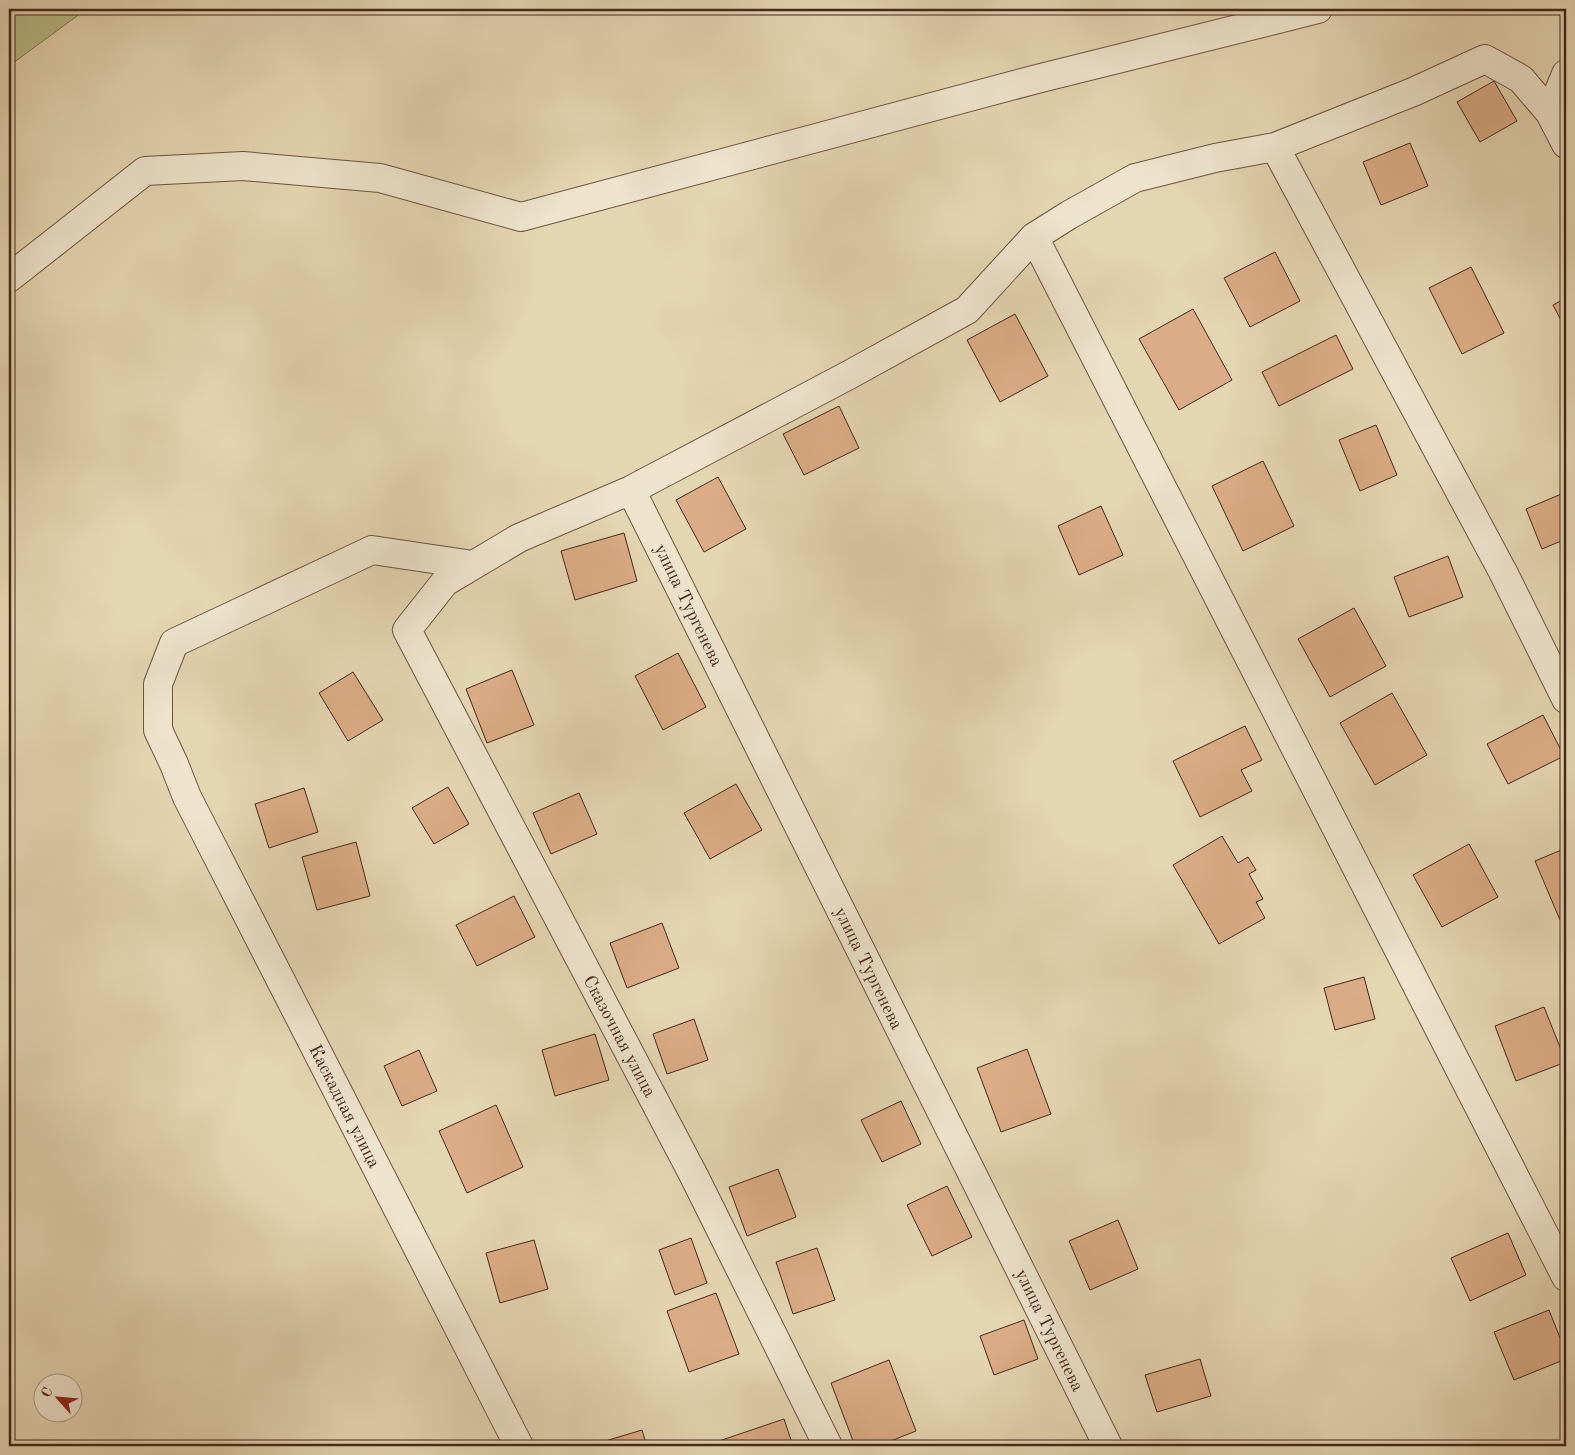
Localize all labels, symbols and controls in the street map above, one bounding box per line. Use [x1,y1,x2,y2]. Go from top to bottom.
street label: улица Тургенева [651,541,726,670]
street label: улица Тургенева [831,904,906,1033]
street label: Сказочная улица [579,973,659,1100]
street label: Каскадная улица [305,1042,383,1171]
street label: улица Тургенева [1012,1266,1087,1395]
north arrow [32,1372,82,1422]
text: С [39,1385,56,1400]

